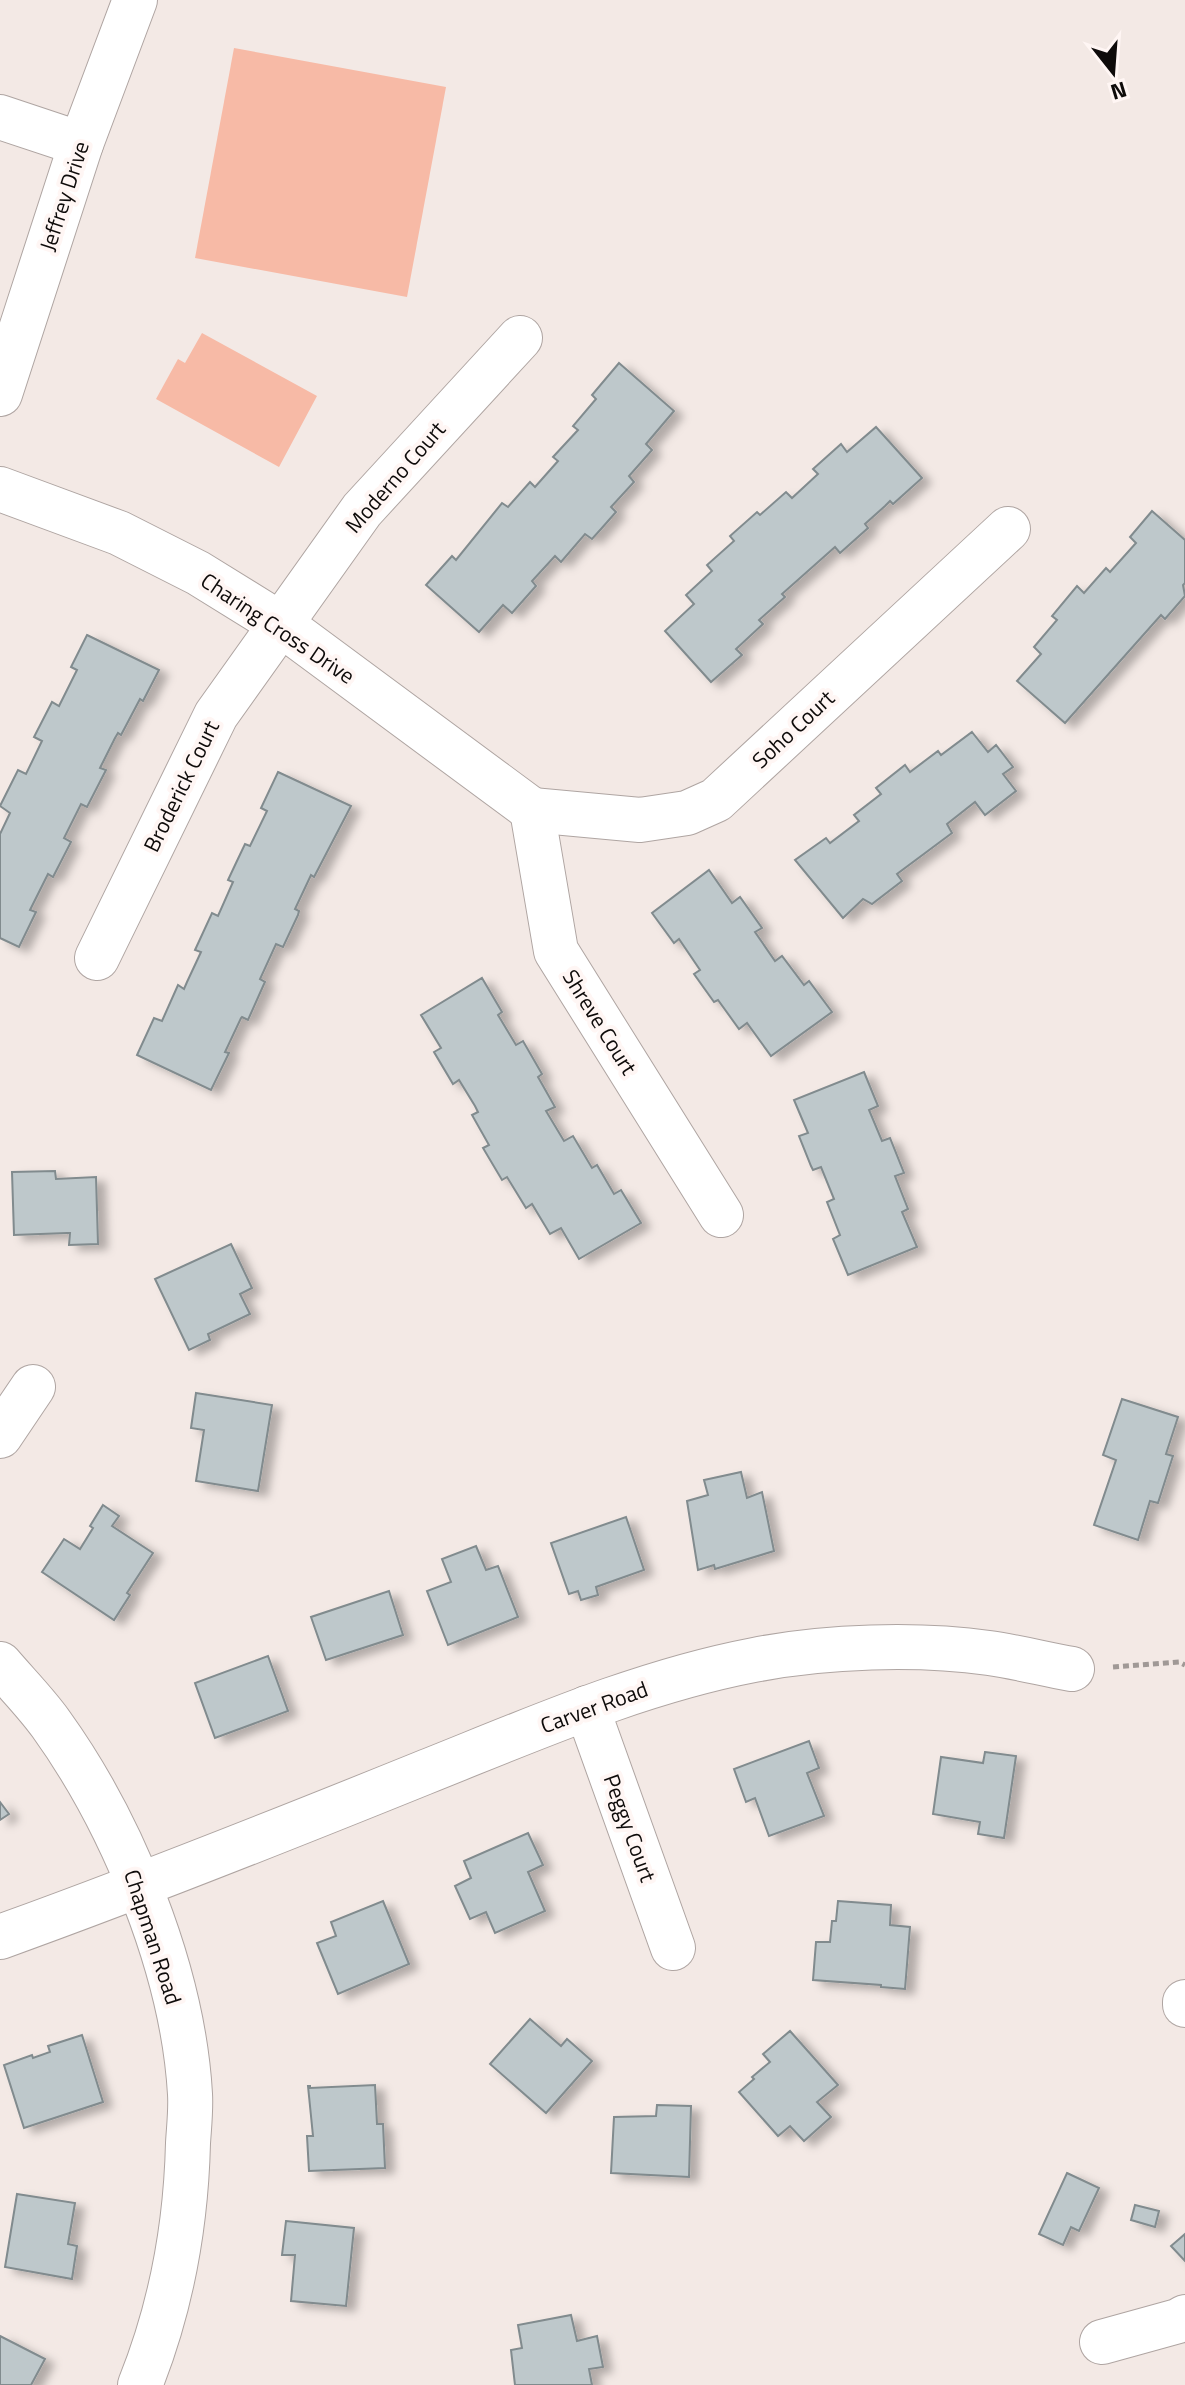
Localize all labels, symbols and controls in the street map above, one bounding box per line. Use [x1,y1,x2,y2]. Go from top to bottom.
north arrow [1073,32,1153,112]
text: N [1107,73,1131,110]
street label: Jeffrey Drive [30,137,98,255]
street label: Moderno Court [337,413,454,541]
street label: Charing Cross Drive [194,564,362,692]
street label: Soho Court [744,682,842,776]
street label: Broderick Court [134,714,228,858]
street label: Shreve Court [554,963,646,1082]
street label: Carver Road [535,1672,653,1742]
street label: Peggy Court [595,1769,665,1887]
street label: Chapman Road [115,1865,191,2009]

